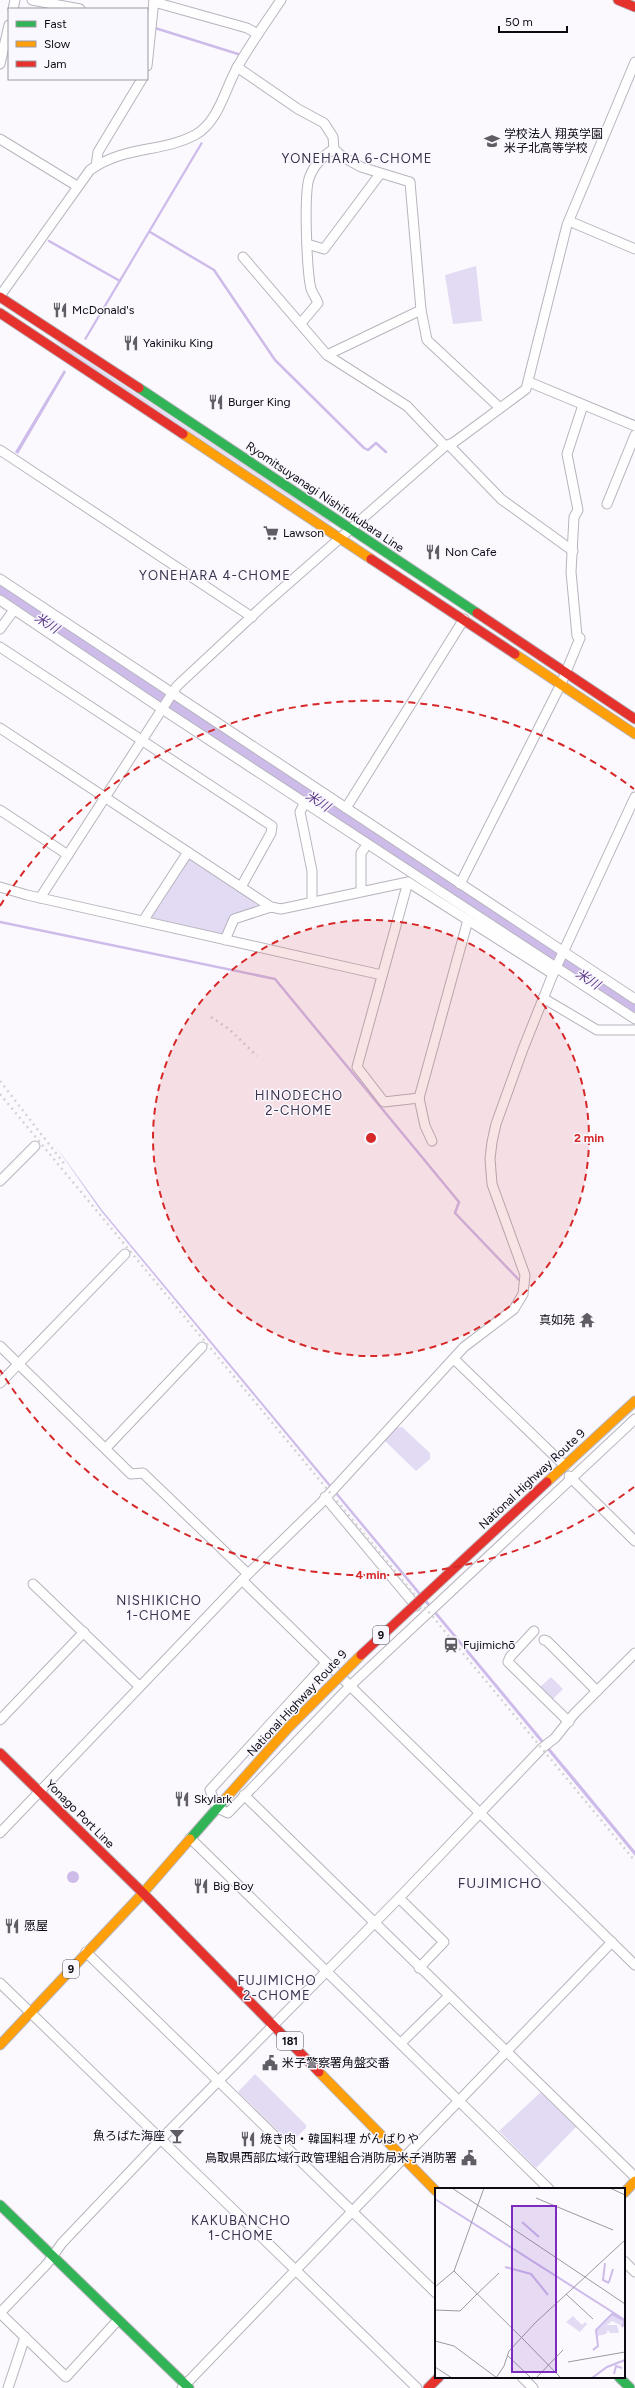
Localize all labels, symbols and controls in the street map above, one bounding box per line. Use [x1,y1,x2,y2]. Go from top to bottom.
legend [8,8,148,80]
scale bar [499,8,567,34]
text: 50 m [505,15,533,29]
text: Fast [44,17,67,31]
text: Slow [44,37,71,51]
text: Jam [44,57,67,71]
place label: 学校法人 翔英学園 米子北高等学校 [504,127,603,155]
school or university icon: 学校法人 翔英学園 米子北高等学校 [483,132,501,150]
district label: YONEHARA 6-CHOME [281,151,433,166]
restaurant icon: McDonald's [51,301,69,319]
place label: McDonald's [72,303,135,317]
restaurant icon: Yakiniku King [122,334,140,352]
place label: Yakiniku King [143,336,213,350]
restaurant icon: Burger King [207,393,225,411]
place label: Burger King [228,395,291,409]
street label: Ryomitsuyanagi Nishifukubara Line [243,439,407,556]
supermarket icon: Lawson [262,524,280,542]
place label: Lawson [283,526,324,540]
restaurant icon: Non Cafe [424,543,442,561]
place label: Non Cafe [445,545,497,559]
district label: YONEHARA 4-CHOME [139,568,291,583]
water label: 米川 [32,610,64,637]
water label: 米川 [303,788,335,815]
water label: 米川 [573,966,605,993]
district label: HINODECHO 2-CHOME [255,1088,343,1118]
centre of rings [364,1131,378,1145]
text: 2 min [574,1131,604,1145]
temple icon: 真如苑 [578,1311,596,1329]
place label: 真如苑 [539,1313,575,1327]
street label: National Highway Route 9 [476,1426,588,1532]
text: 4 min [356,1568,387,1582]
district label: NISHIKICHO 1-CHOME [116,1593,202,1623]
road number: 9 [373,1626,389,1644]
station icon: Fujimichō [442,1636,460,1654]
place label: Fujimichō [463,1638,515,1652]
street label: National Highway Route 9 [244,1647,350,1759]
street label: Yonago Port Line [43,1777,117,1851]
restaurant icon: Skylark [173,1790,191,1808]
place label: Skylark [194,1792,232,1806]
district label: FUJIMICHO [458,1875,542,1892]
restaurant icon: Big Boy [192,1877,210,1895]
place label: Big Boy [213,1879,254,1893]
restaurant icon: 愿屋 [3,1917,21,1935]
place label: 愿屋 [24,1919,48,1933]
road number: 9 [63,1960,79,1978]
district label: FUJIMICHO 2-CHOME [237,1973,317,2003]
road number: 181 [277,2032,303,2050]
public building icon: 米子警察署角盤交番 [261,2054,279,2072]
place label: 米子警察署角盤交番 [282,2056,390,2070]
bar icon: 魚ろばた海座 [168,2127,186,2145]
place label: 魚ろばた海座 [93,2129,165,2143]
restaurant icon: 焼き肉・韓国料理 がんばりや [239,2130,257,2148]
place label: 焼き肉・韓国料理 がんばりや [260,2132,419,2146]
public building icon: 鳥取県西部広域行政管理組合消防局米子消防署 [460,2149,478,2167]
place label: 鳥取県西部広域行政管理組合消防局米子消防署 [205,2151,457,2165]
inset map [435,2188,625,2378]
district label: KAKUBANCHO 1-CHOME [191,2213,291,2243]

